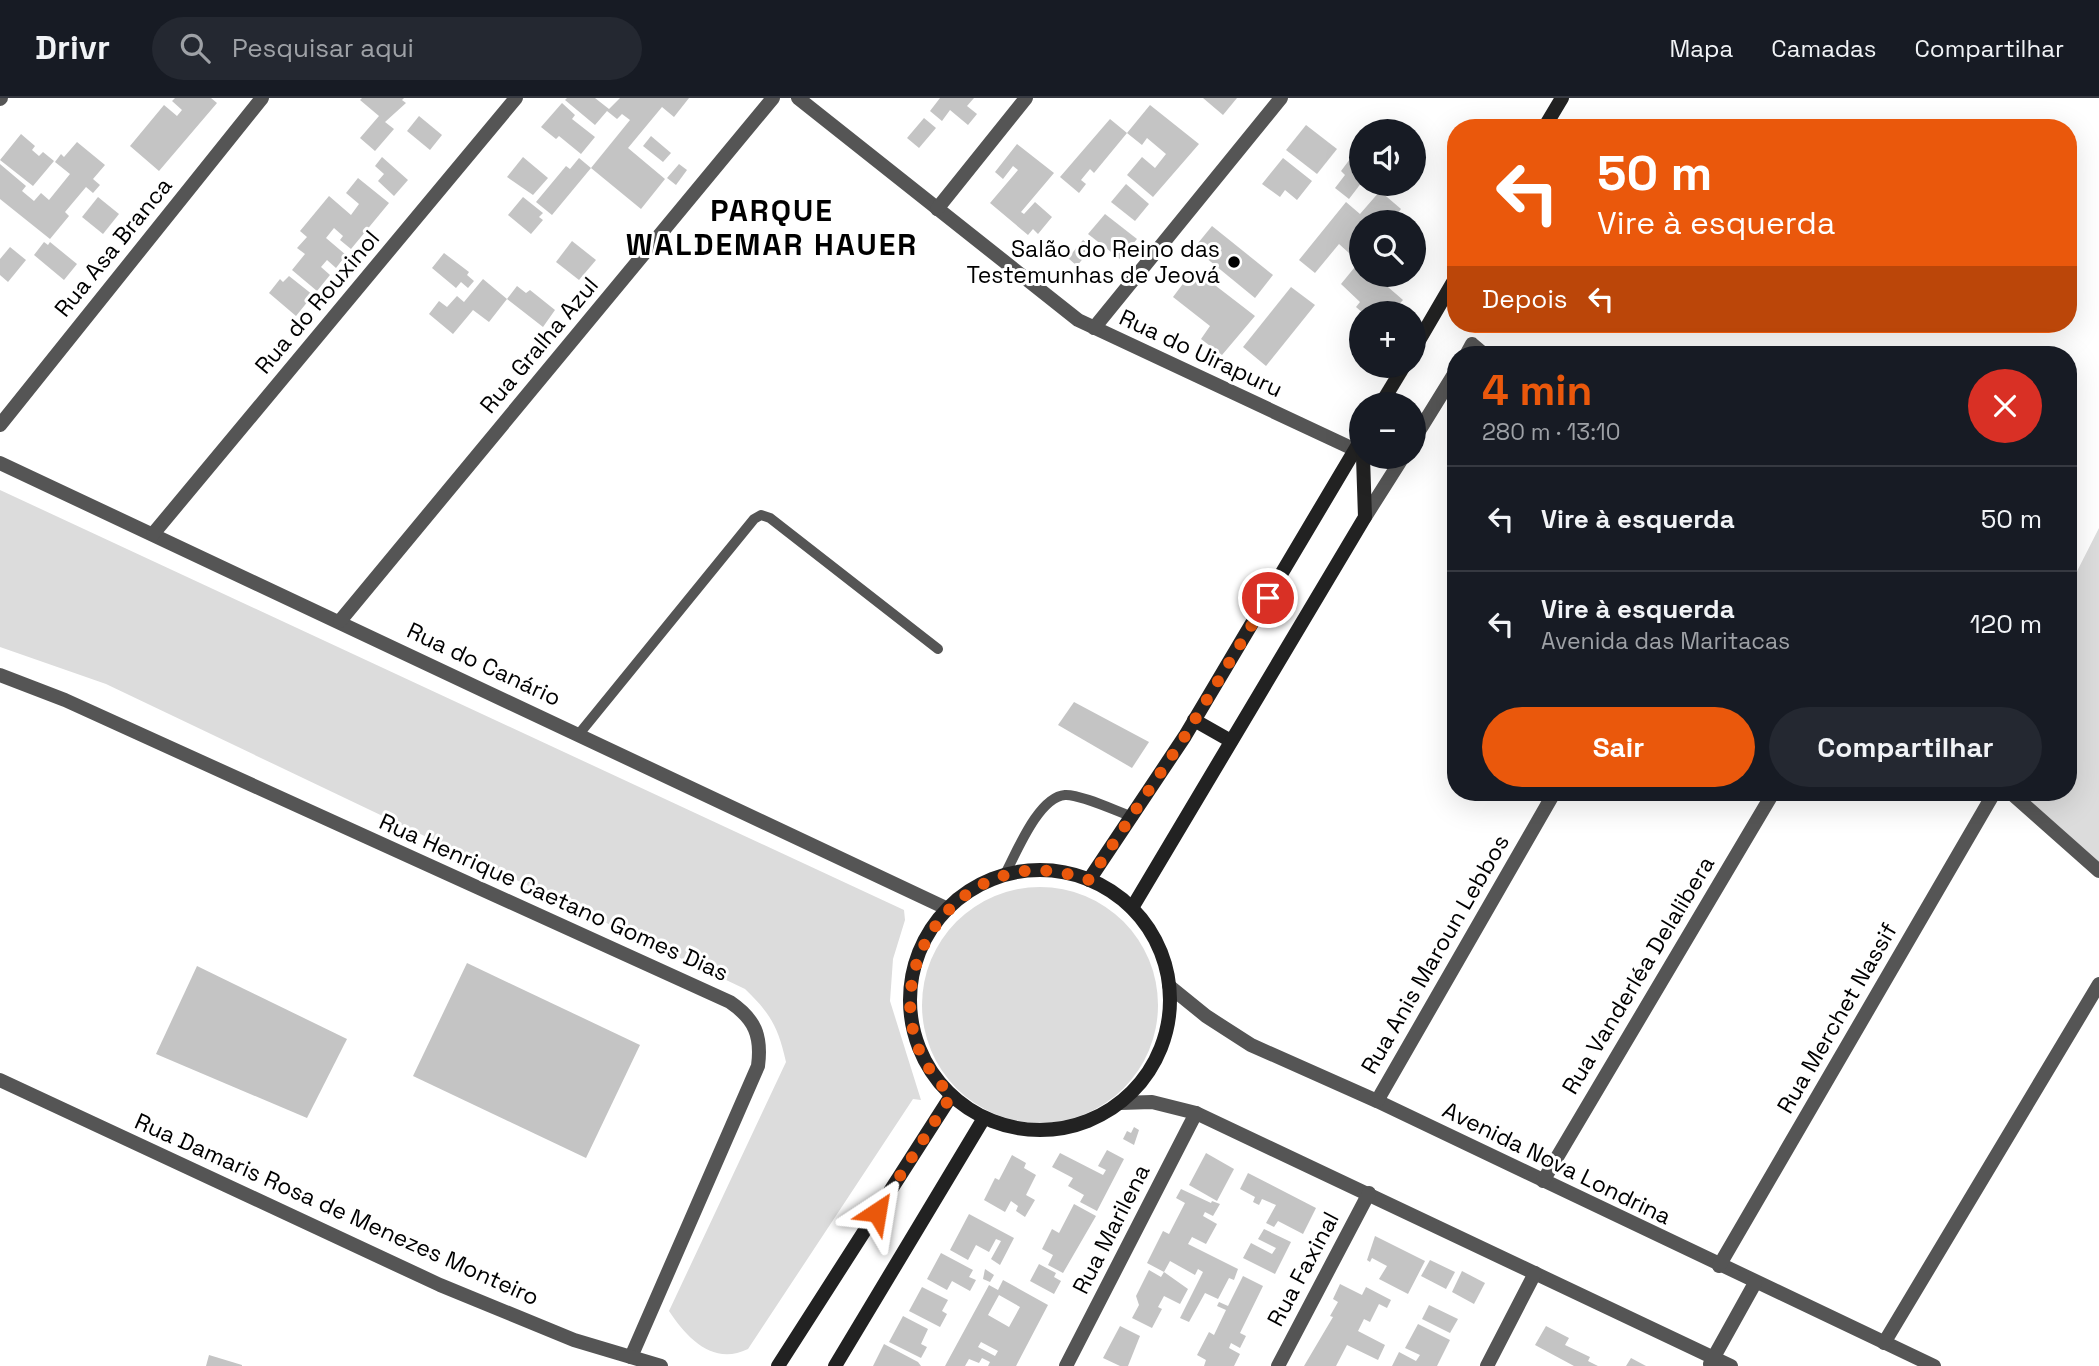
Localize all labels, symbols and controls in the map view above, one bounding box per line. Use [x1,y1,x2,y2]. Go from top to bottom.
search box [152,17,642,80]
text: Drivr [35,27,110,69]
icon: search [176,29,214,67]
text: Pesquisar aqui [232,31,414,65]
text: Mapa [1669,33,1733,64]
text: Camadas [1771,33,1876,64]
text: Compartilhar [1914,33,2064,64]
map controls [1349,119,1426,469]
button: sound [1349,119,1426,196]
text: 50 m [1597,142,1712,204]
icon: left [1482,147,1573,238]
street label: Rua Asa Branca [48,171,178,323]
district label: PARQUE WALDEMAR HAUER [626,191,918,264]
text: Vire à esquerda [1597,203,1835,243]
button: search [1349,210,1426,287]
street label: Rua do Rouxinol [248,224,386,380]
place label: Salão do Reino das Testemunhas de Jeová [966,234,1220,290]
marker: Salão do Reino das Testemunhas de Jeová [1226,254,1242,270]
street label: Rua Gralha Azul [473,271,605,419]
icon: left [1582,280,1620,318]
text: Depois [1482,282,1568,316]
button: + [1349,301,1426,378]
street label: Rua do Uirapuru [1115,302,1287,404]
text: 4 min [1482,364,1592,417]
button: close [1968,369,2042,443]
button: − [1349,392,1426,469]
text: 280 m · 13:10 [1482,417,1620,447]
icon: left [1482,500,1520,538]
text: Vire à esquerda [1541,502,1735,536]
text: 50 m [1981,502,2042,536]
pin [1238,568,1298,628]
icon: arrive [1249,579,1287,617]
text: Vire à esquerda [1541,592,1735,626]
icon: left [1482,605,1520,643]
text: 120 m [1970,607,2042,641]
street label: Rua do Canário [402,615,566,713]
text: Avenida das Maritacas [1541,626,1790,656]
button: Sair [1482,707,1755,787]
button: Compartilhar [1769,707,2042,787]
street label: Rua Henrique Caetano Gomes Dias [375,806,733,988]
street label: Rua Anis Maroun Lebbos [1354,829,1516,1079]
street label: Rua Vanderléa Delalibera [1555,850,1721,1100]
street label: Rua Merchet Nassif [1770,917,1904,1119]
street label: Avenida Nova Londrina [1438,1095,1676,1231]
street label: Rua Damaris Rosa de Menezes Monteiro [130,1106,544,1312]
street label: Rua Marilena [1065,1159,1157,1299]
position arrow [840,1175,914,1249]
street label: Rua Faxinal [1260,1207,1346,1331]

